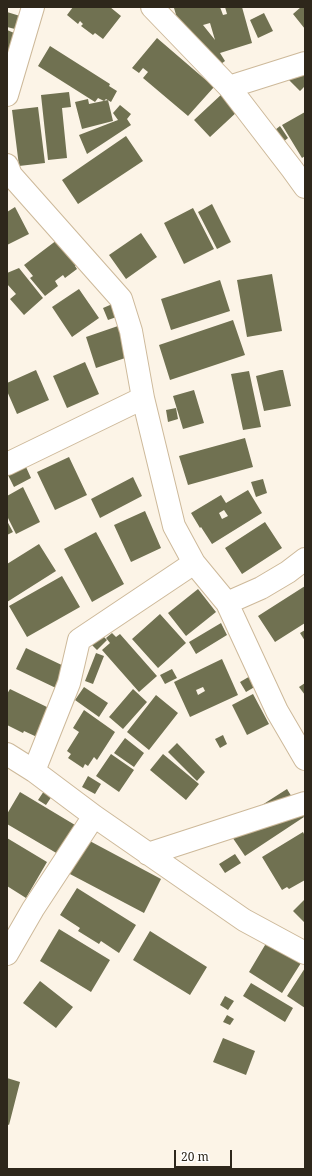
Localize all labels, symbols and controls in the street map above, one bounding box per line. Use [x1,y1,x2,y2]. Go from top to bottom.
scale bar [176,1142,234,1168]
text: 20 m [181,1148,209,1165]

